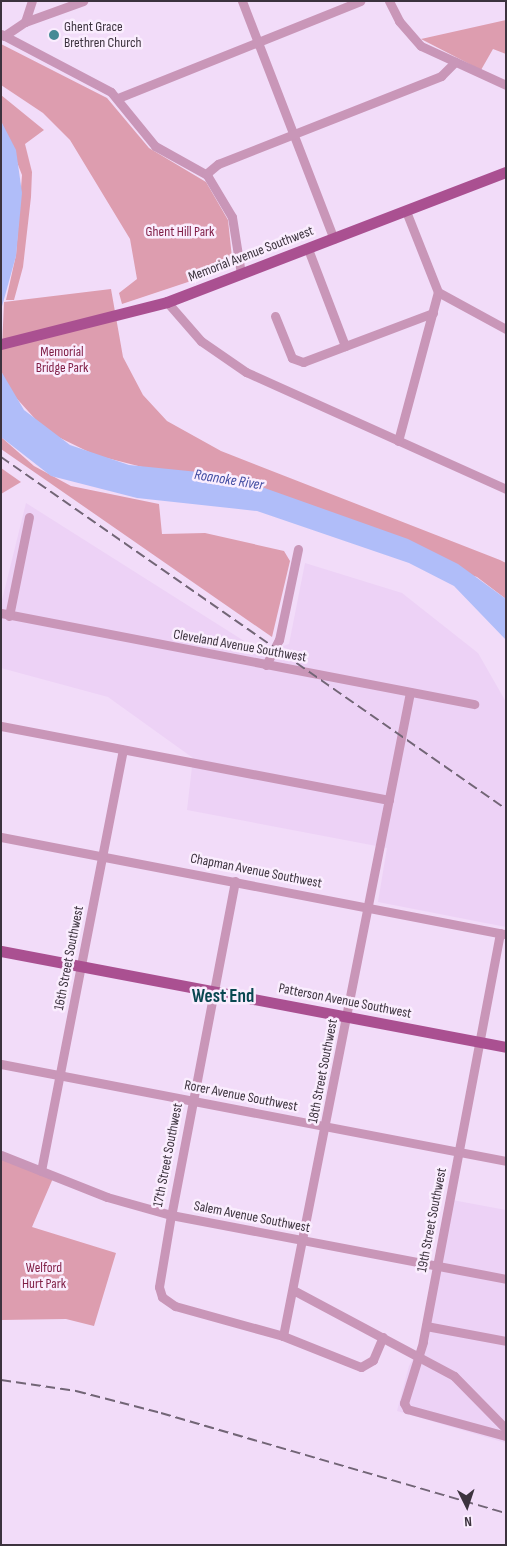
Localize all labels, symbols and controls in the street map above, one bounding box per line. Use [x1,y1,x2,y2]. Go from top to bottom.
place label: Ghent Grace Brethren Church [64,19,142,52]
marker: Ghent Grace Brethren Church [48,29,60,41]
street label: Memorial Avenue Southwest [186,222,316,286]
park label: Ghent Hill Park [146,224,214,240]
park label: Memorial Bridge Park [36,344,88,377]
water label: Roanoke River [193,466,265,494]
street label: Cleveland Avenue Southwest [172,626,308,666]
street label: Chapman Avenue Southwest [189,850,323,892]
street label: 16th Street Southwest [51,904,87,1012]
street label: Patterson Avenue Southwest [277,980,413,1022]
district label: West End [192,986,254,1008]
street label: 18th Street Southwest [305,1017,341,1125]
street label: Rorer Avenue Southwest [183,1077,299,1115]
street label: 17th Street Southwest [150,1102,186,1208]
street label: 19th Street Southwest [414,1166,450,1274]
street label: Salem Avenue Southwest [193,1198,311,1236]
park label: Welford Hurt Park [22,1260,66,1292]
north arrow [442,1481,492,1531]
text: N [464,1513,472,1530]

